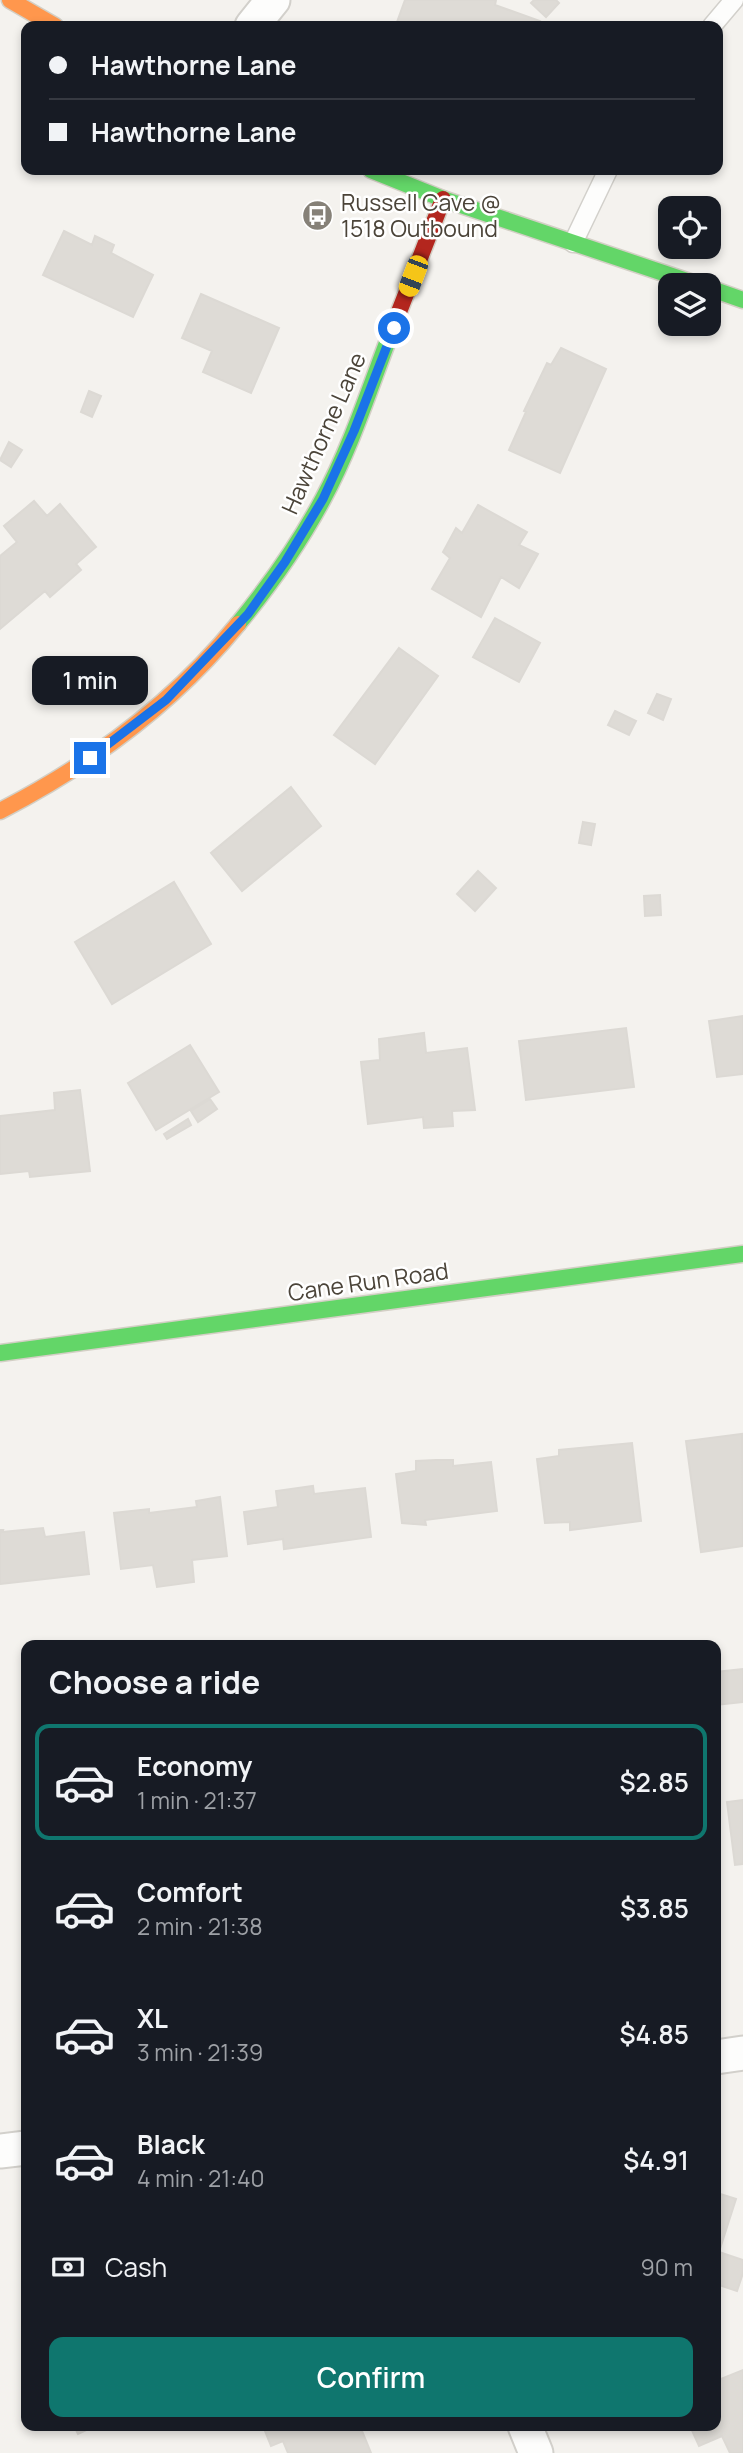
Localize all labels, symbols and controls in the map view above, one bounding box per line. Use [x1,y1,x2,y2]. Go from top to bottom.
text: Hawthorne Lane [91,47,297,83]
text: Hawthorne Lane [91,114,297,150]
place label: Russell Cave @ 1518 Outbound [341,186,501,244]
map controls [658,196,721,336]
button: locate [658,196,721,259]
bus stop icon: Russell Cave @ 1518 Outbound [301,198,335,232]
car [396,253,431,299]
button: layers [658,273,721,336]
route start [378,312,410,344]
street label: Hawthorne Lane [273,347,373,519]
callout: 1 min [32,656,148,706]
text: 1 min [63,664,117,696]
route end [74,742,106,774]
street label: Cane Run Road [286,1254,450,1308]
text: Choose a ride [49,1660,260,1704]
text: Economy [137,1748,252,1784]
icon: car [53,1751,116,1814]
text: $2.85 [619,1764,689,1800]
text: 1 min · 21:37 [137,1784,257,1816]
text: Comfort [137,1874,243,1910]
icon: car [53,1877,116,1940]
text: $3.85 [620,1890,689,1926]
text: 2 min · 21:38 [137,1910,263,1942]
text: XL [137,2000,168,2036]
icon: car [53,2003,116,2066]
text: $4.85 [620,2016,689,2052]
text: 3 min · 21:39 [137,2036,263,2068]
text: Black [137,2126,205,2162]
icon: car [53,2129,116,2192]
text: $4.91 [623,2142,689,2178]
text: 4 min · 21:40 [137,2162,265,2194]
icon: cash [49,2248,87,2286]
text: Cash [105,2249,167,2285]
text: 90 m [641,2251,693,2283]
button: Confirm [49,2337,693,2417]

